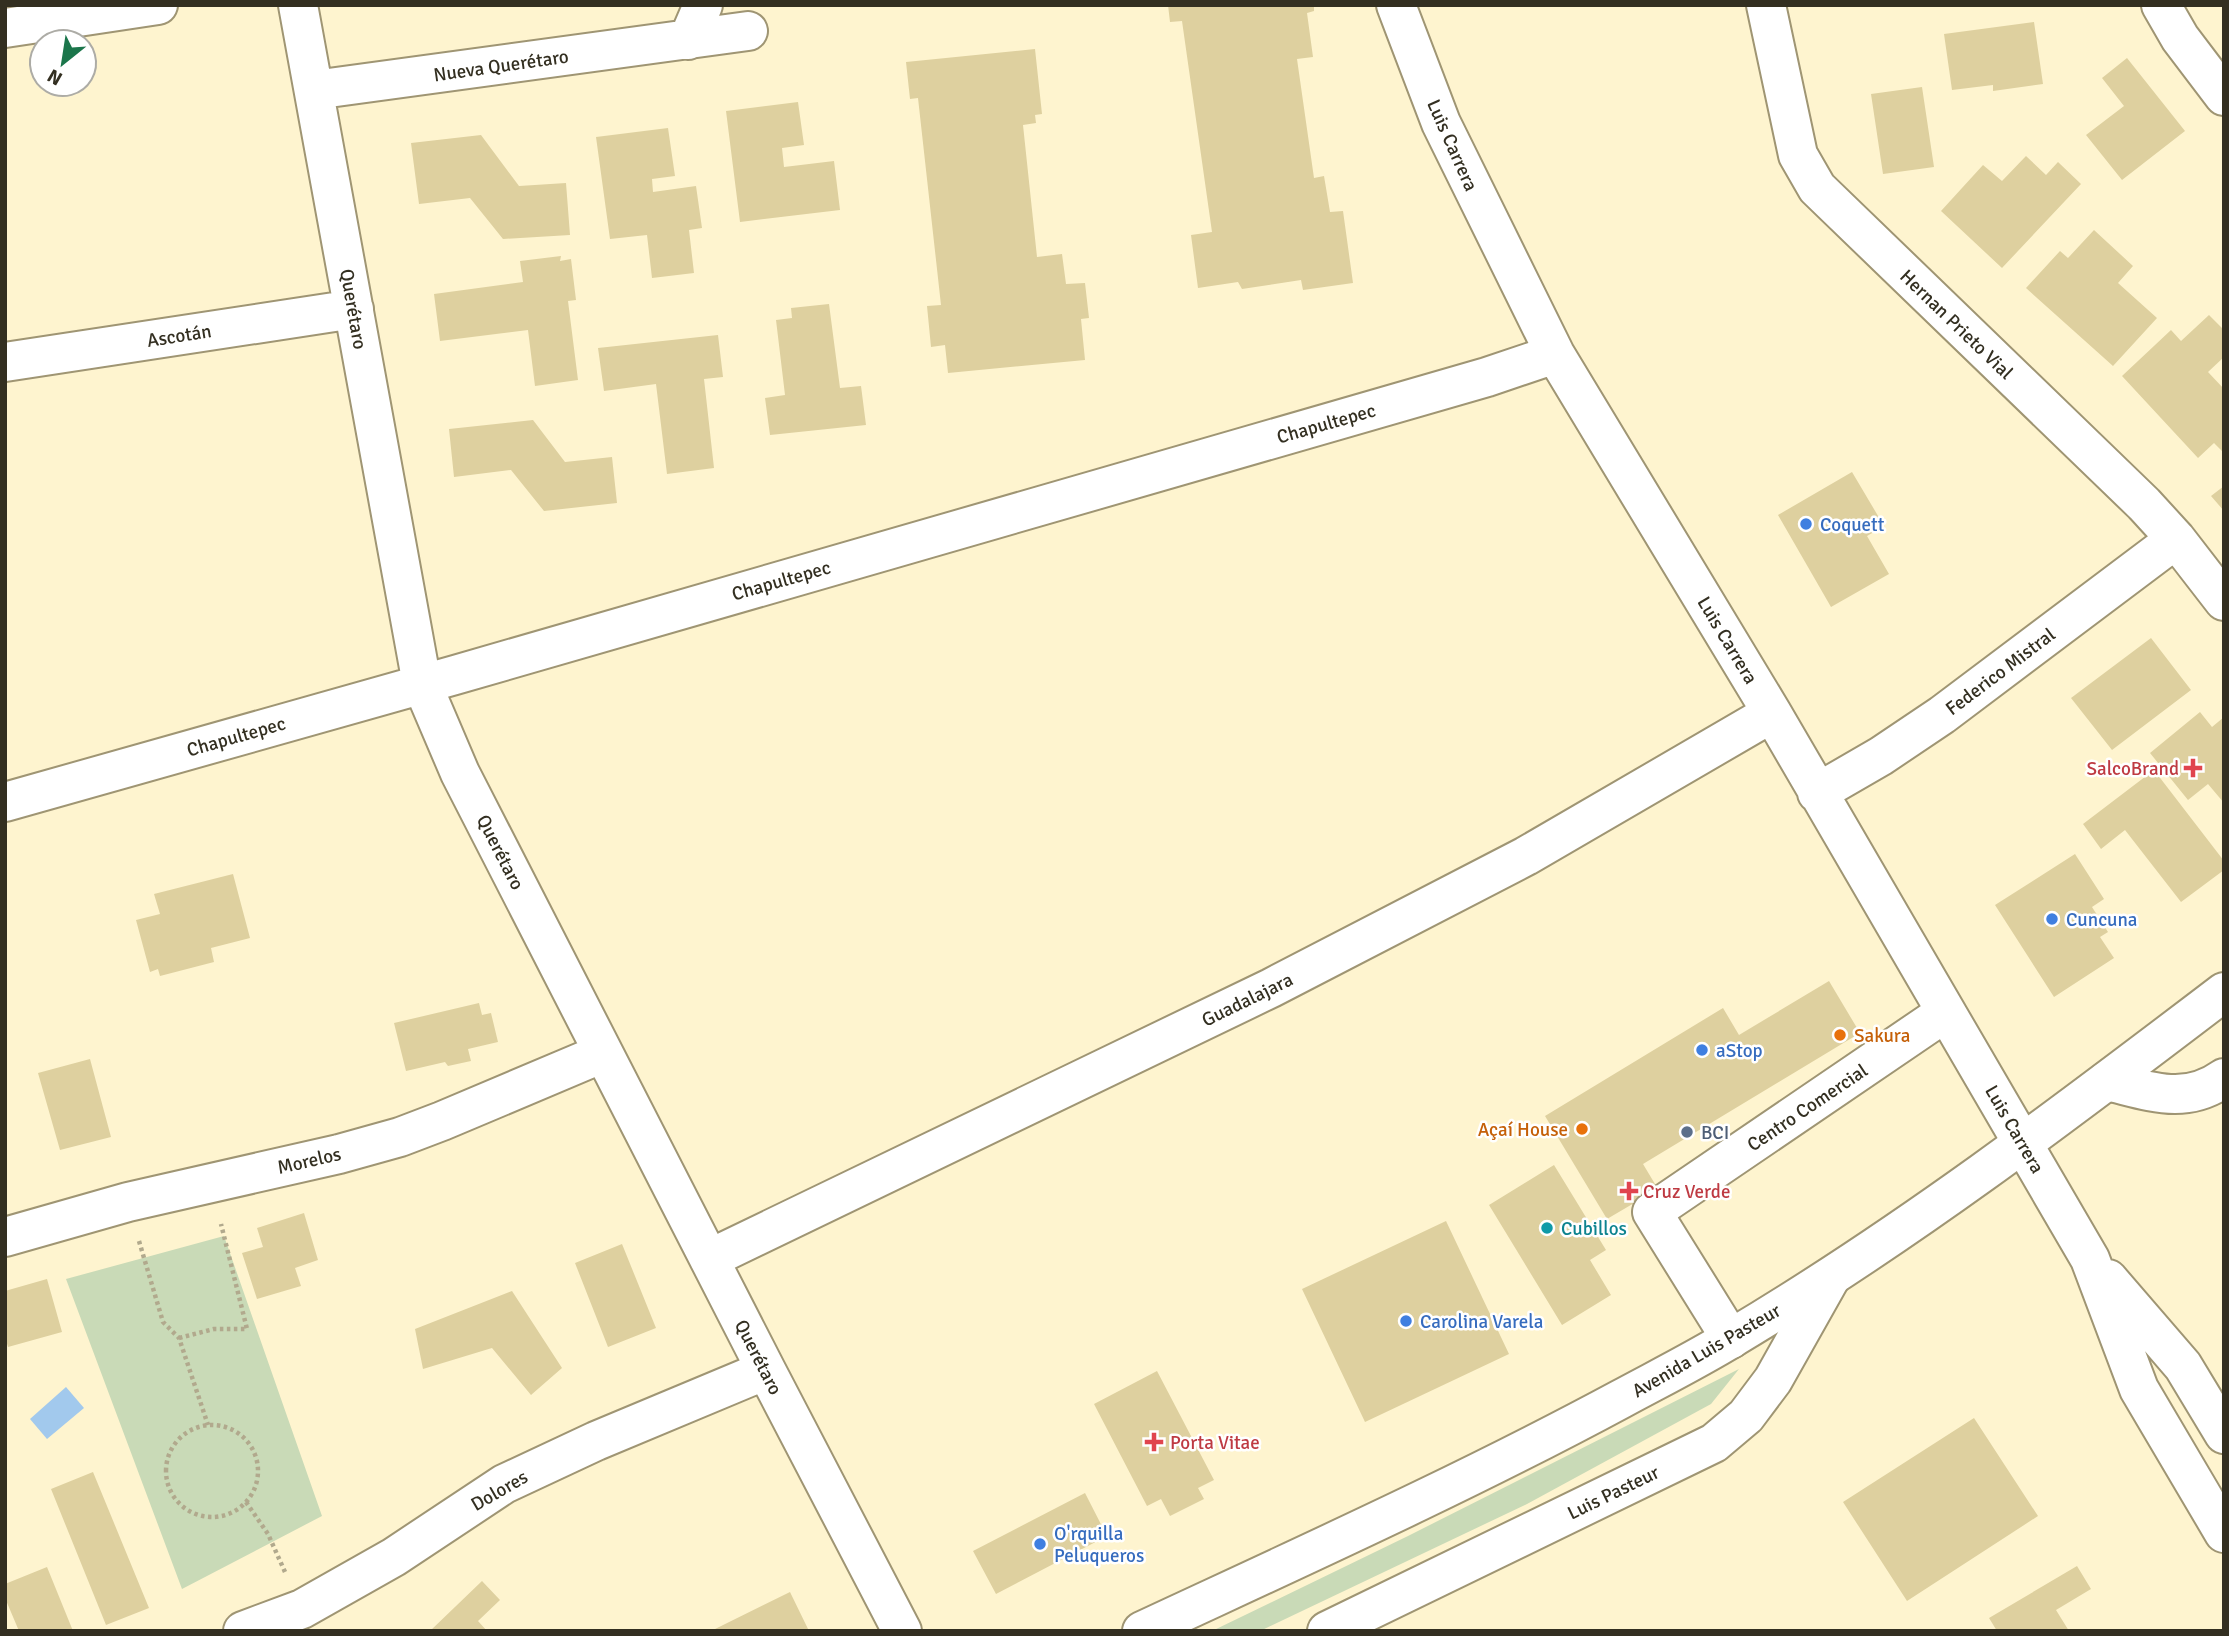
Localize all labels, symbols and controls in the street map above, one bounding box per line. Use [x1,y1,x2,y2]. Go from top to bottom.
north arrow [28,28,98,98]
street label: Nueva Querétaro [432,45,570,87]
text: N [43,63,67,91]
street label: Luis Carrera [1421,96,1483,195]
street label: Hernan Prieto Vial [1895,265,2018,385]
street label: Querétaro [334,267,372,351]
street label: Ascotán [145,319,213,353]
street label: Chapultepec [1274,398,1378,450]
place label: Coquett [1820,513,1885,537]
marker: Coquett [1798,516,1814,532]
street label: Chapultepec [729,555,833,607]
street label: Luis Carrera [1692,592,1763,689]
street label: Federico Mistral [1941,623,2060,721]
street label: Chapultepec [184,711,288,763]
place label: SalcoBrand [2087,757,2179,781]
marker: SalcoBrand [2185,760,2201,776]
street label: Querétaro [471,811,529,894]
place label: Cuncuna [2066,908,2137,932]
marker: Cuncuna [2044,911,2060,927]
street label: Guadalajara [1198,968,1297,1032]
place label: Sakura [1854,1024,1910,1048]
marker: Sakura [1832,1027,1848,1043]
place label: aStop [1716,1039,1763,1063]
marker: aStop [1694,1042,1710,1058]
street label: Centro Comercial [1743,1059,1873,1157]
street label: Luis Carrera [1979,1081,2049,1178]
place label: Açaí House [1478,1118,1568,1142]
marker: Açaí House [1574,1121,1590,1137]
place label: BCI [1701,1121,1729,1145]
marker: BCI [1679,1124,1695,1140]
street label: Morelos [275,1142,344,1180]
place label: Cruz Verde [1643,1180,1730,1204]
marker: Cruz Verde [1621,1183,1637,1199]
place label: Cubillos [1561,1217,1627,1241]
marker: Cubillos [1539,1220,1555,1236]
street label: Avenida Luis Pasteur [1628,1299,1785,1403]
place label: Carolina Varela [1420,1310,1543,1334]
marker: Carolina Varela [1398,1313,1414,1329]
street label: Querétaro [729,1316,787,1399]
place label: Porta Vitae [1170,1431,1260,1455]
marker: Porta Vitae [1144,1432,1164,1452]
street label: Luis Pasteur [1564,1460,1663,1525]
street label: Dolores [467,1465,532,1517]
place label: O'rquilla Peluqueros [1054,1522,1144,1568]
marker: O'rquilla Peluqueros [1032,1536,1048,1552]

